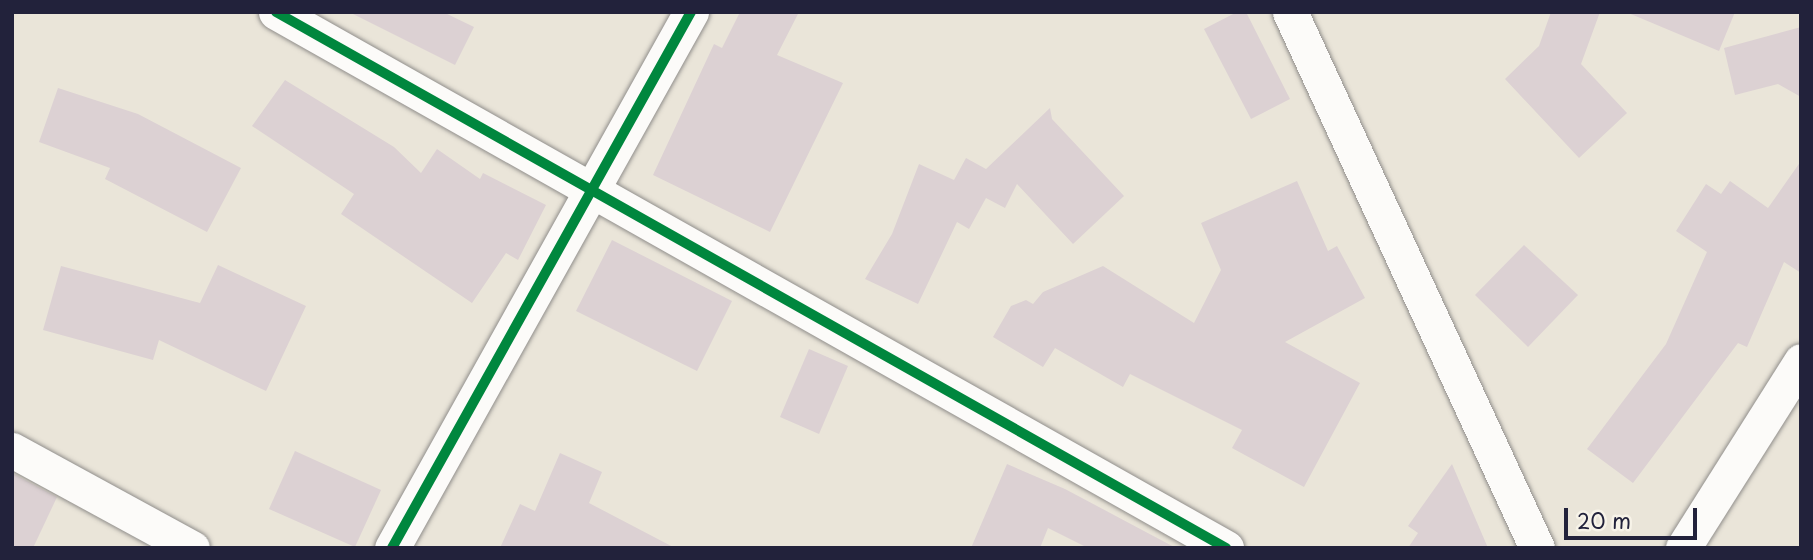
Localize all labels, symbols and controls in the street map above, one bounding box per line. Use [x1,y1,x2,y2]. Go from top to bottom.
scale bar [1568,494,1701,538]
text: 20 m [1577,504,1631,536]

